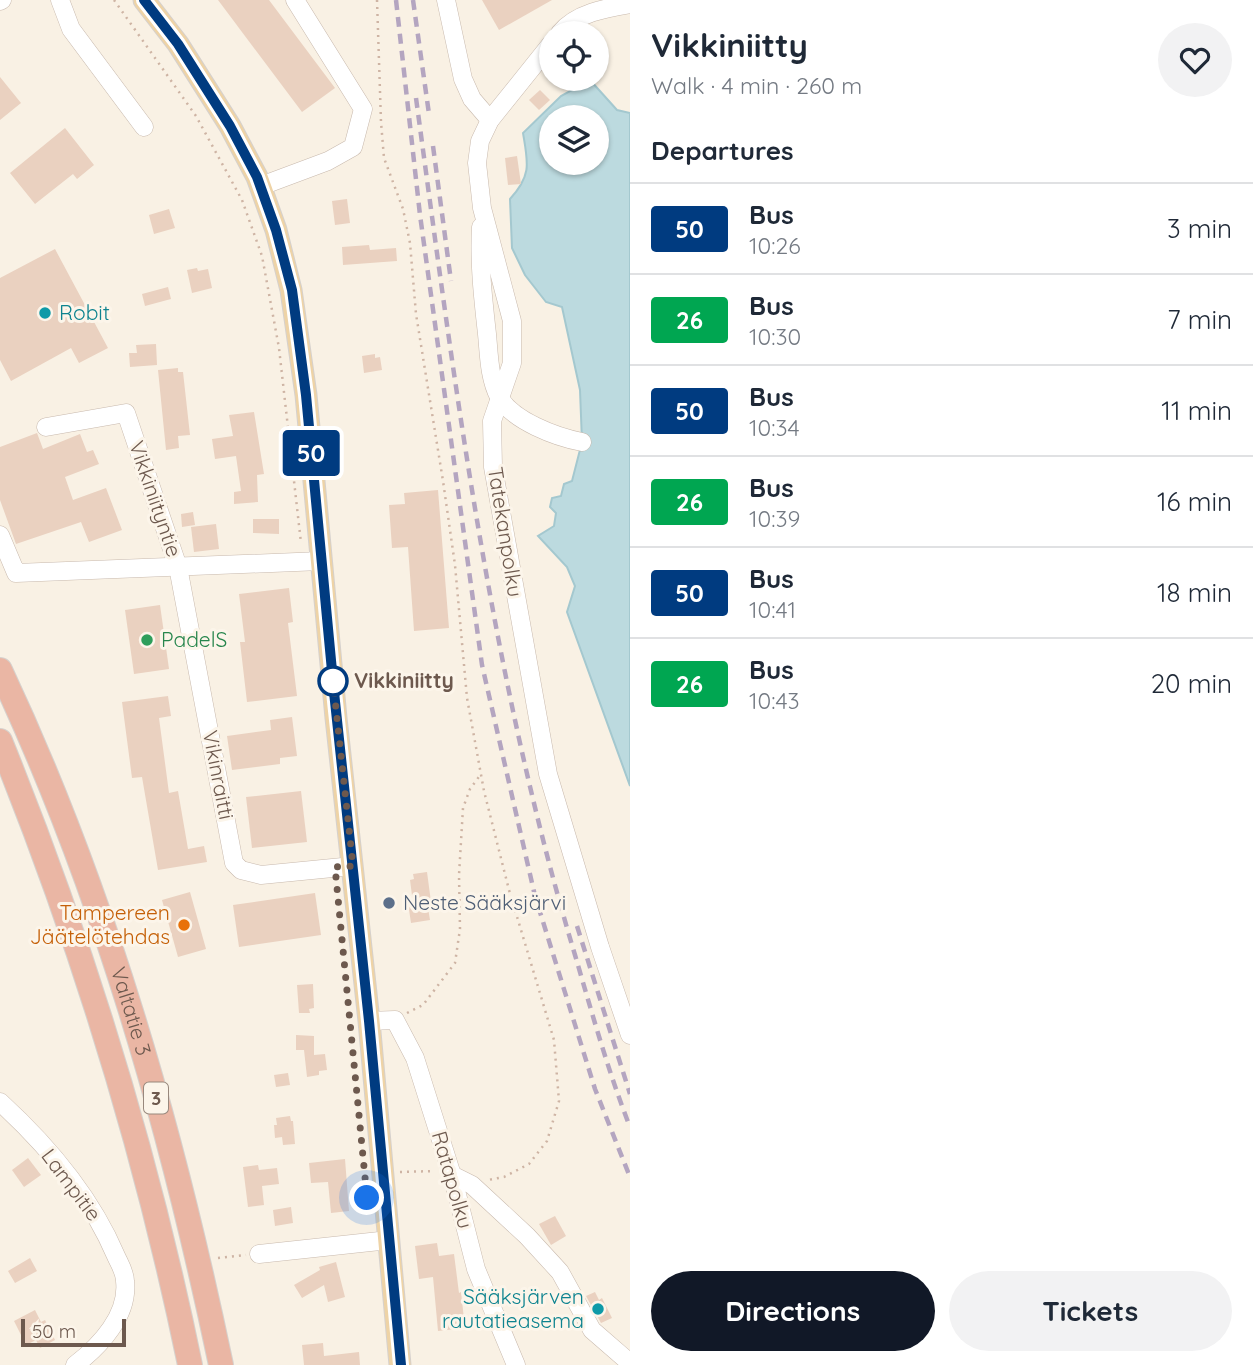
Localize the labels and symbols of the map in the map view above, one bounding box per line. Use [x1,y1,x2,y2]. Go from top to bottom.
place label: Robit [59,299,110,325]
marker: Robit [37,305,53,321]
line badge: 50 [280,430,342,476]
street label: Vikkiniityntie [124,437,188,560]
street label: Tatekanpolku [483,465,529,599]
place label: PadelS [161,626,227,652]
marker: PadelS [139,632,155,648]
marker: Vikkiniitty [318,666,348,696]
place label: Vikkiniitty [354,667,454,693]
street label: Vikinraitti [198,728,240,822]
place label: Neste Sääksjärvi [403,889,566,915]
marker: Neste Sääksjärvi [381,895,397,911]
place label: Tampereen Jäätelötehdas [30,899,170,949]
marker: Tampereen Jäätelötehdas [176,917,192,933]
street label: Valtatie 3 [106,964,158,1059]
road number: 3 [144,1082,168,1114]
street label: Ratapolku [427,1128,479,1231]
street label: Lampitie [36,1143,107,1226]
your location [349,1180,384,1215]
place label: Sääksjärven rautatieasema [442,1283,584,1333]
marker: Sääksjärven rautatieasema [590,1301,606,1317]
scale bar [21,1316,126,1348]

